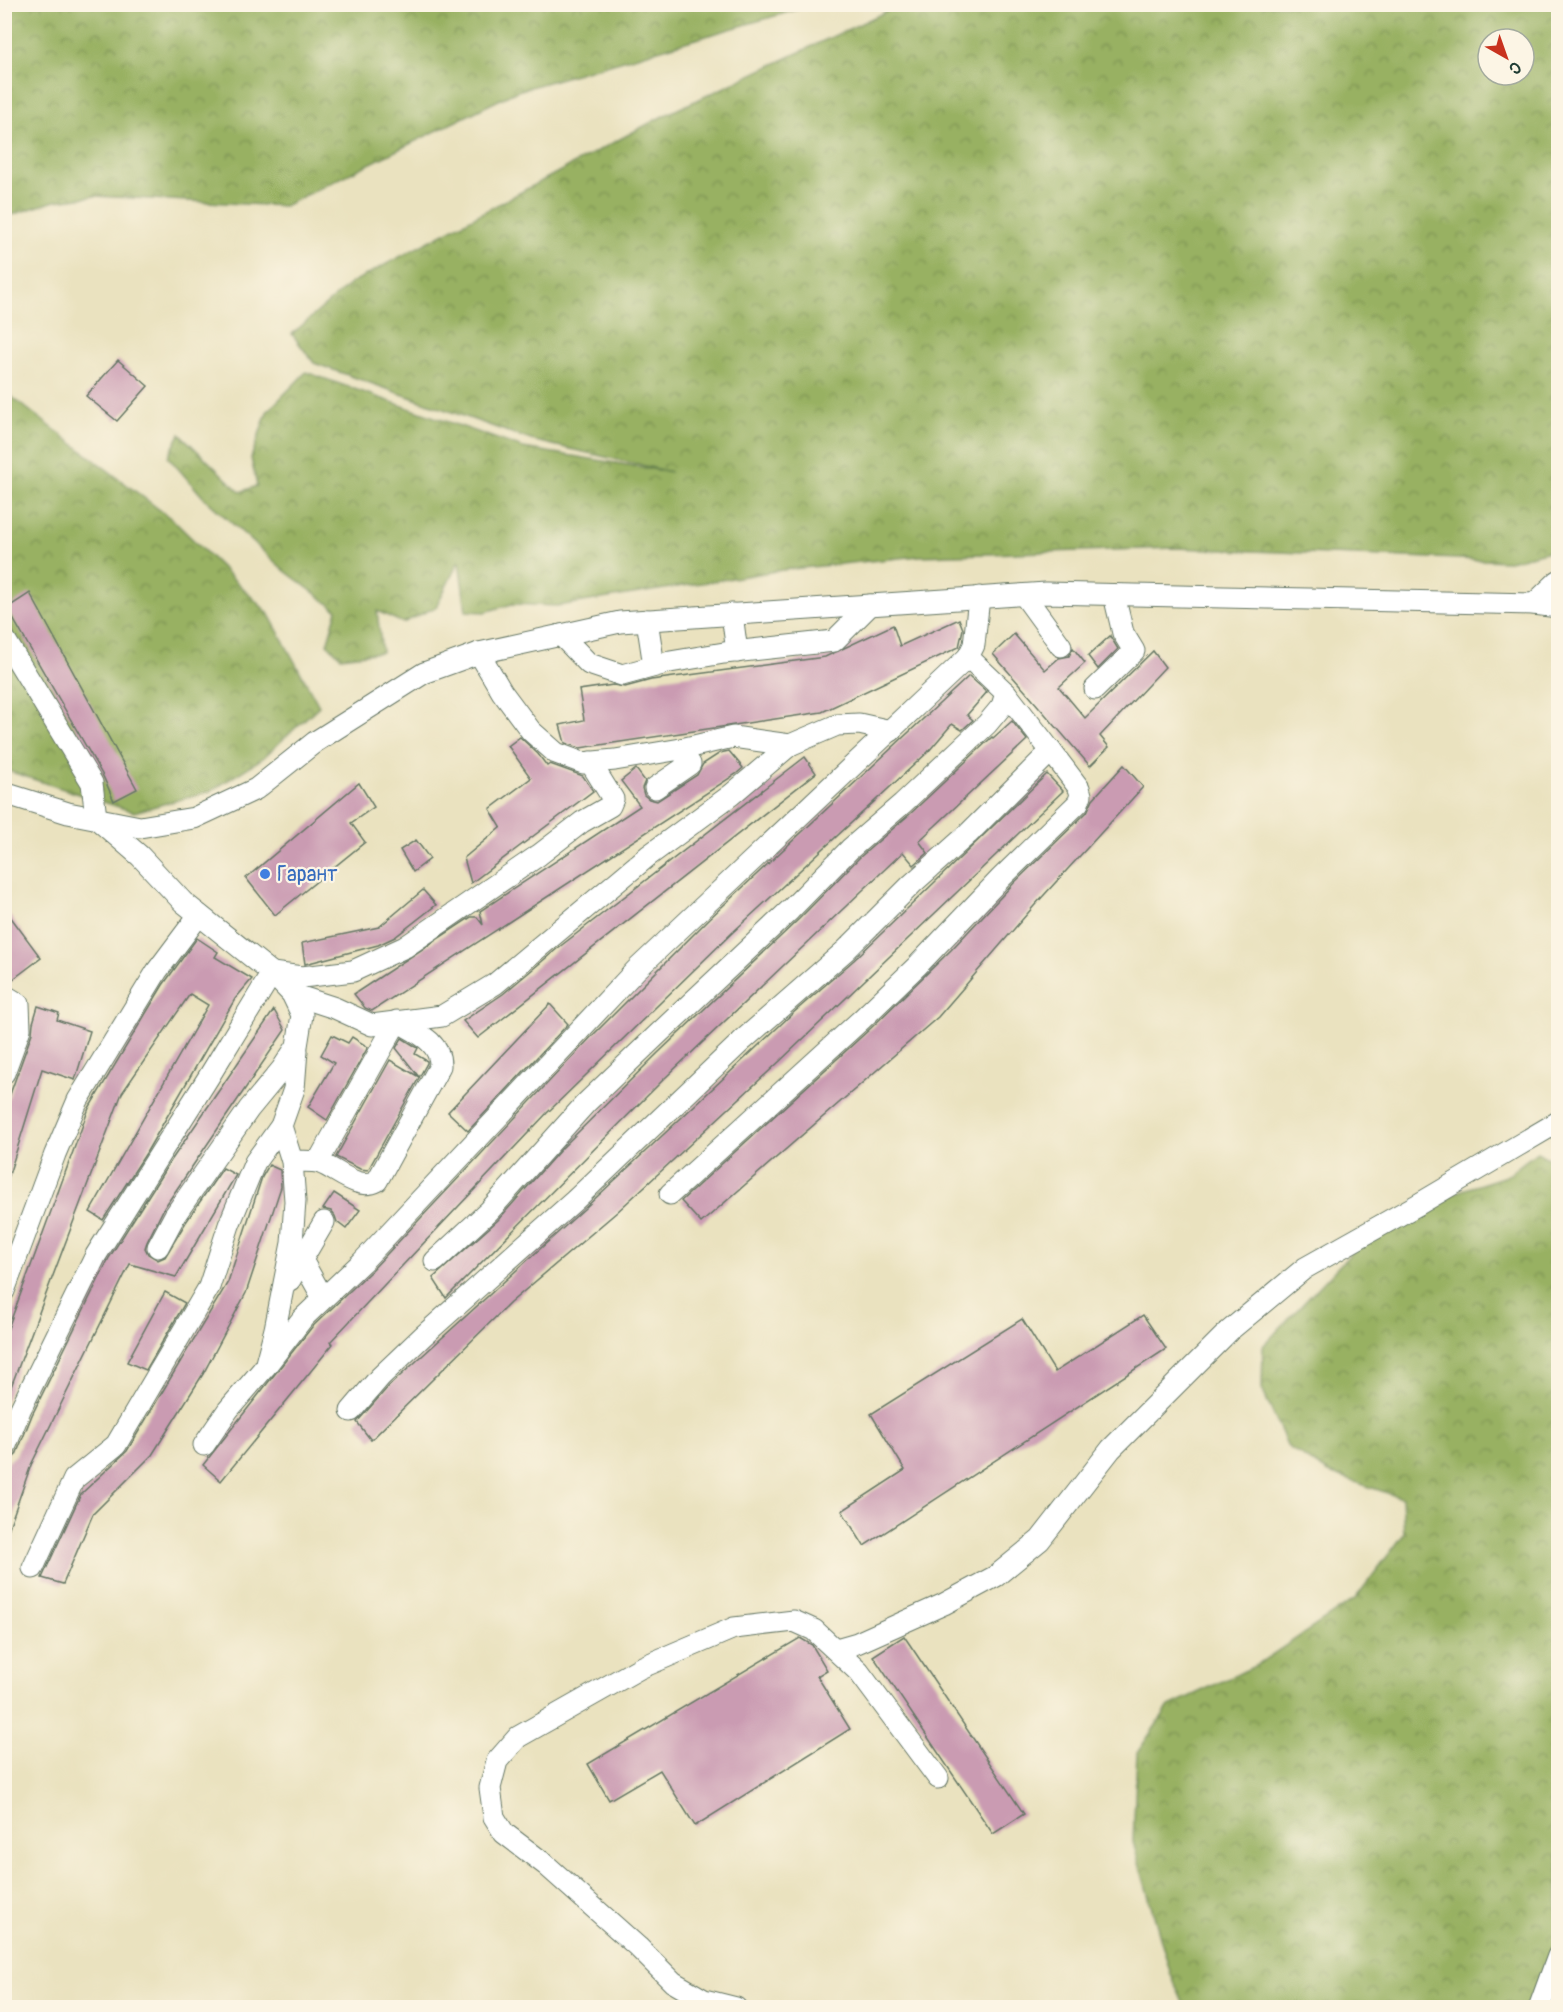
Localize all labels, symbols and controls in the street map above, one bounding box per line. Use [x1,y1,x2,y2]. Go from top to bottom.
north arrow [1476,27,1536,87]
text: С [1505,57,1525,79]
place label: Гарант [277,861,338,888]
marker: Гарант [258,867,272,881]

